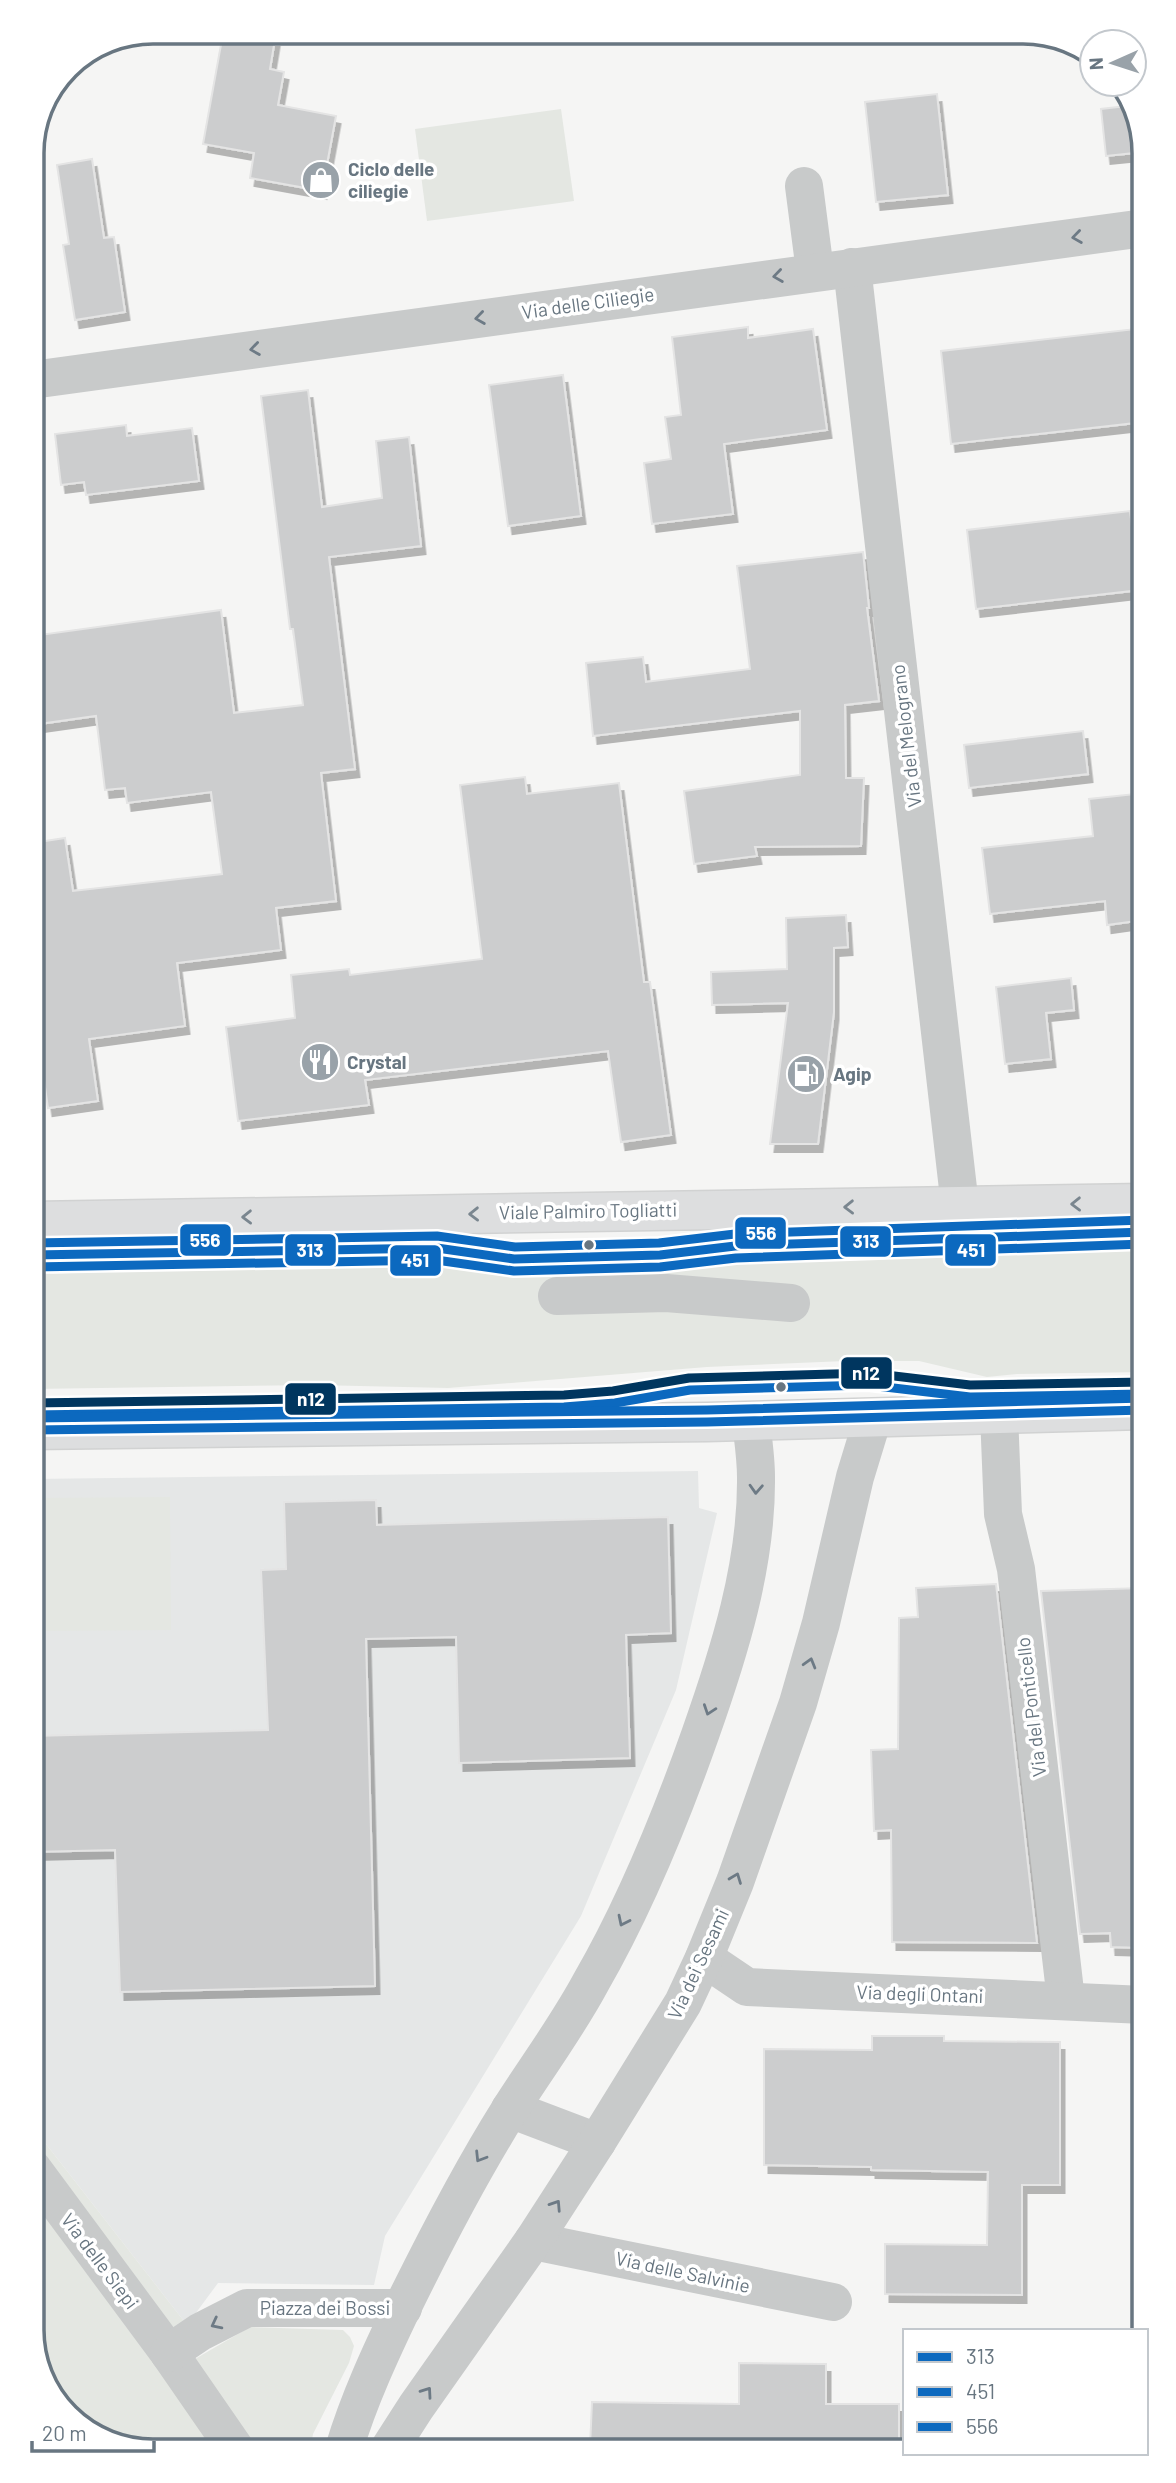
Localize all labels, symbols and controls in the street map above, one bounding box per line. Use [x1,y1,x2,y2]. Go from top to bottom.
north arrow [1078,28,1148,98]
text: N [1084,57,1107,71]
place label: Ciclo delle ciliegie [348,157,434,202]
shop icon: Ciclo delle ciliegie [300,159,342,201]
one-way arrow [1071,229,1083,244]
one-way arrow [773,269,784,284]
street label: Via delle Ciliegie [520,282,656,323]
one-way arrow [474,310,486,325]
one-way arrow [249,341,261,356]
street label: Via del Melograno [885,663,926,809]
restaurant icon: Crystal [299,1041,341,1083]
place label: Crystal [347,1050,406,1073]
fuel station icon: Agip [785,1053,827,1095]
place label: Agip [833,1062,872,1085]
one-way arrow [1071,1196,1081,1212]
street label: Viale Palmiro Togliatti [499,1197,677,1224]
one-way arrow [843,1199,854,1215]
one-way arrow [469,1206,480,1221]
one-way arrow [241,1209,252,1225]
line badge: 556 [734,1216,787,1250]
text: 556 [746,1221,776,1244]
line badge: 556 [179,1223,232,1257]
line badge: 313 [839,1225,892,1258]
text: 556 [190,1228,220,1251]
text: 313 [852,1229,880,1252]
line badge: 313 [284,1233,337,1267]
line badge: 451 [944,1233,997,1267]
text: 313 [296,1238,324,1261]
unlabelled marker [582,1238,596,1252]
text: 451 [957,1238,985,1261]
line badge: 451 [389,1244,442,1277]
text: 451 [401,1248,429,1271]
line badge: n12 [840,1356,893,1390]
text: n12 [852,1361,880,1384]
unlabelled marker [774,1380,788,1394]
line badge: n12 [284,1382,337,1416]
text: n12 [297,1387,325,1410]
one-way arrow [748,1484,763,1495]
street label: Via del Ponticello [1011,1636,1050,1778]
one-way arrow [802,1657,816,1669]
one-way arrow [703,1704,717,1716]
one-way arrow [728,1872,742,1884]
street label: Via dei Sesami [662,1905,733,2023]
one-way arrow [618,1914,632,1926]
street label: Via degli Ontani [856,1980,984,2007]
one-way arrow [476,2150,489,2163]
one-way arrow [548,2200,561,2213]
street label: Via delle Siepi [57,2208,144,2313]
street label: Via delle Salvinie [614,2246,752,2297]
street label: Piazza dei Bossi [260,2296,390,2319]
one-way arrow [211,2315,223,2329]
legend [903,2329,1148,2455]
text: 313 [966,2343,995,2368]
text: 451 [966,2378,995,2403]
one-way arrow [419,2387,431,2400]
scale bar [32,2410,154,2454]
text: 556 [966,2413,998,2438]
text: 20 m [42,2420,87,2445]

